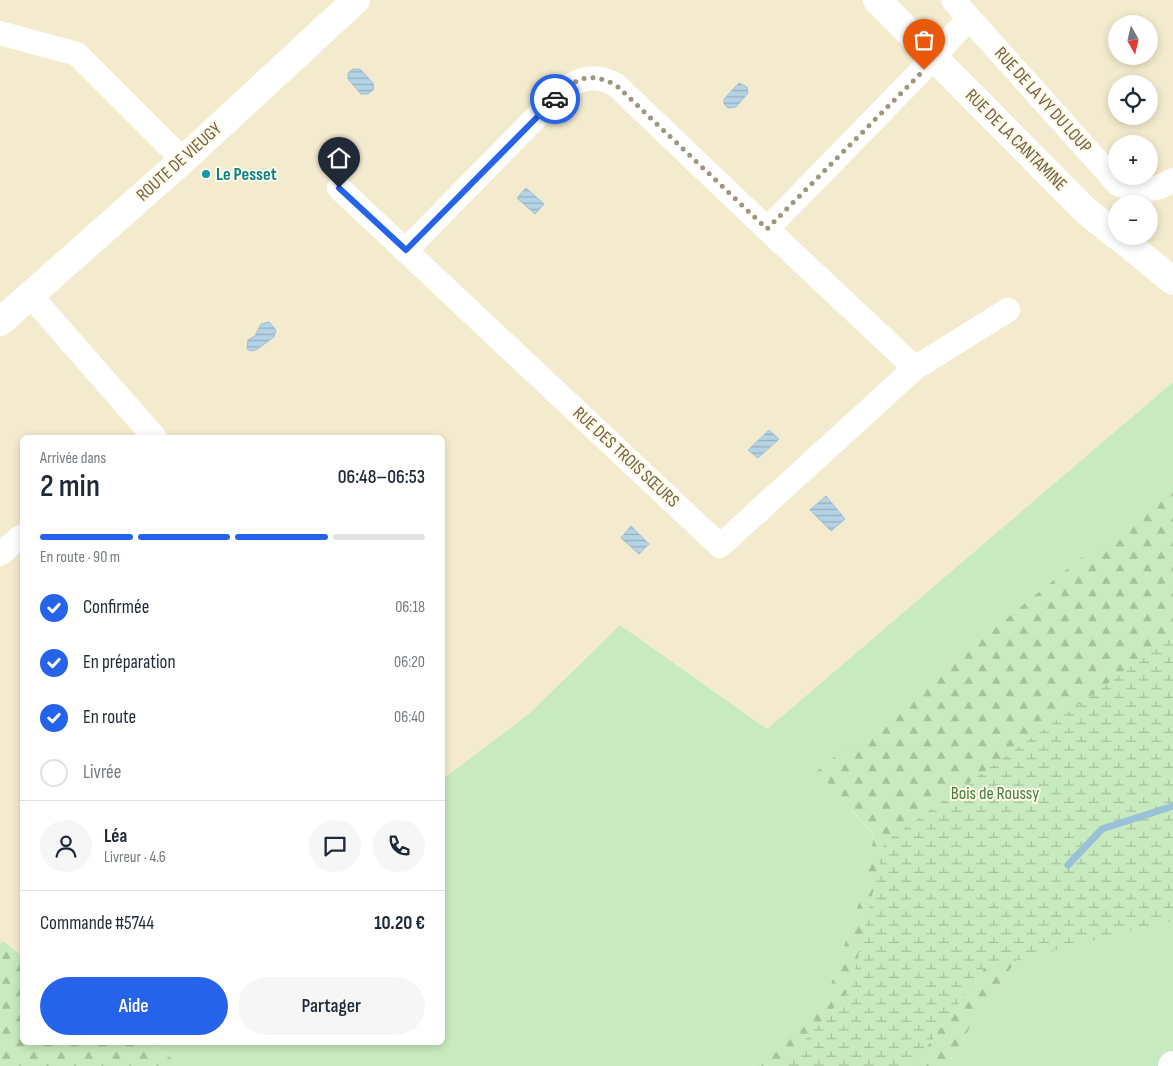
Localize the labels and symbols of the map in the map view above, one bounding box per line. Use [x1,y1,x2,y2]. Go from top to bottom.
north arrow [1108,15,1158,65]
pin [903,19,945,70]
street label: RUE DE LA VY DU LOUP [990,43,1096,157]
courier [530,74,580,124]
street label: RUE DE LA CANTAMINE [961,85,1071,195]
street label: ROUTE DE VIEUGY [132,118,226,206]
pin [318,137,360,188]
place label: Le Pesset [216,164,277,185]
marker: Le Pesset [200,168,212,180]
street label: RUE DES TROIS SŒURS [569,402,684,512]
park label: Bois de Roussy [951,783,1039,804]

